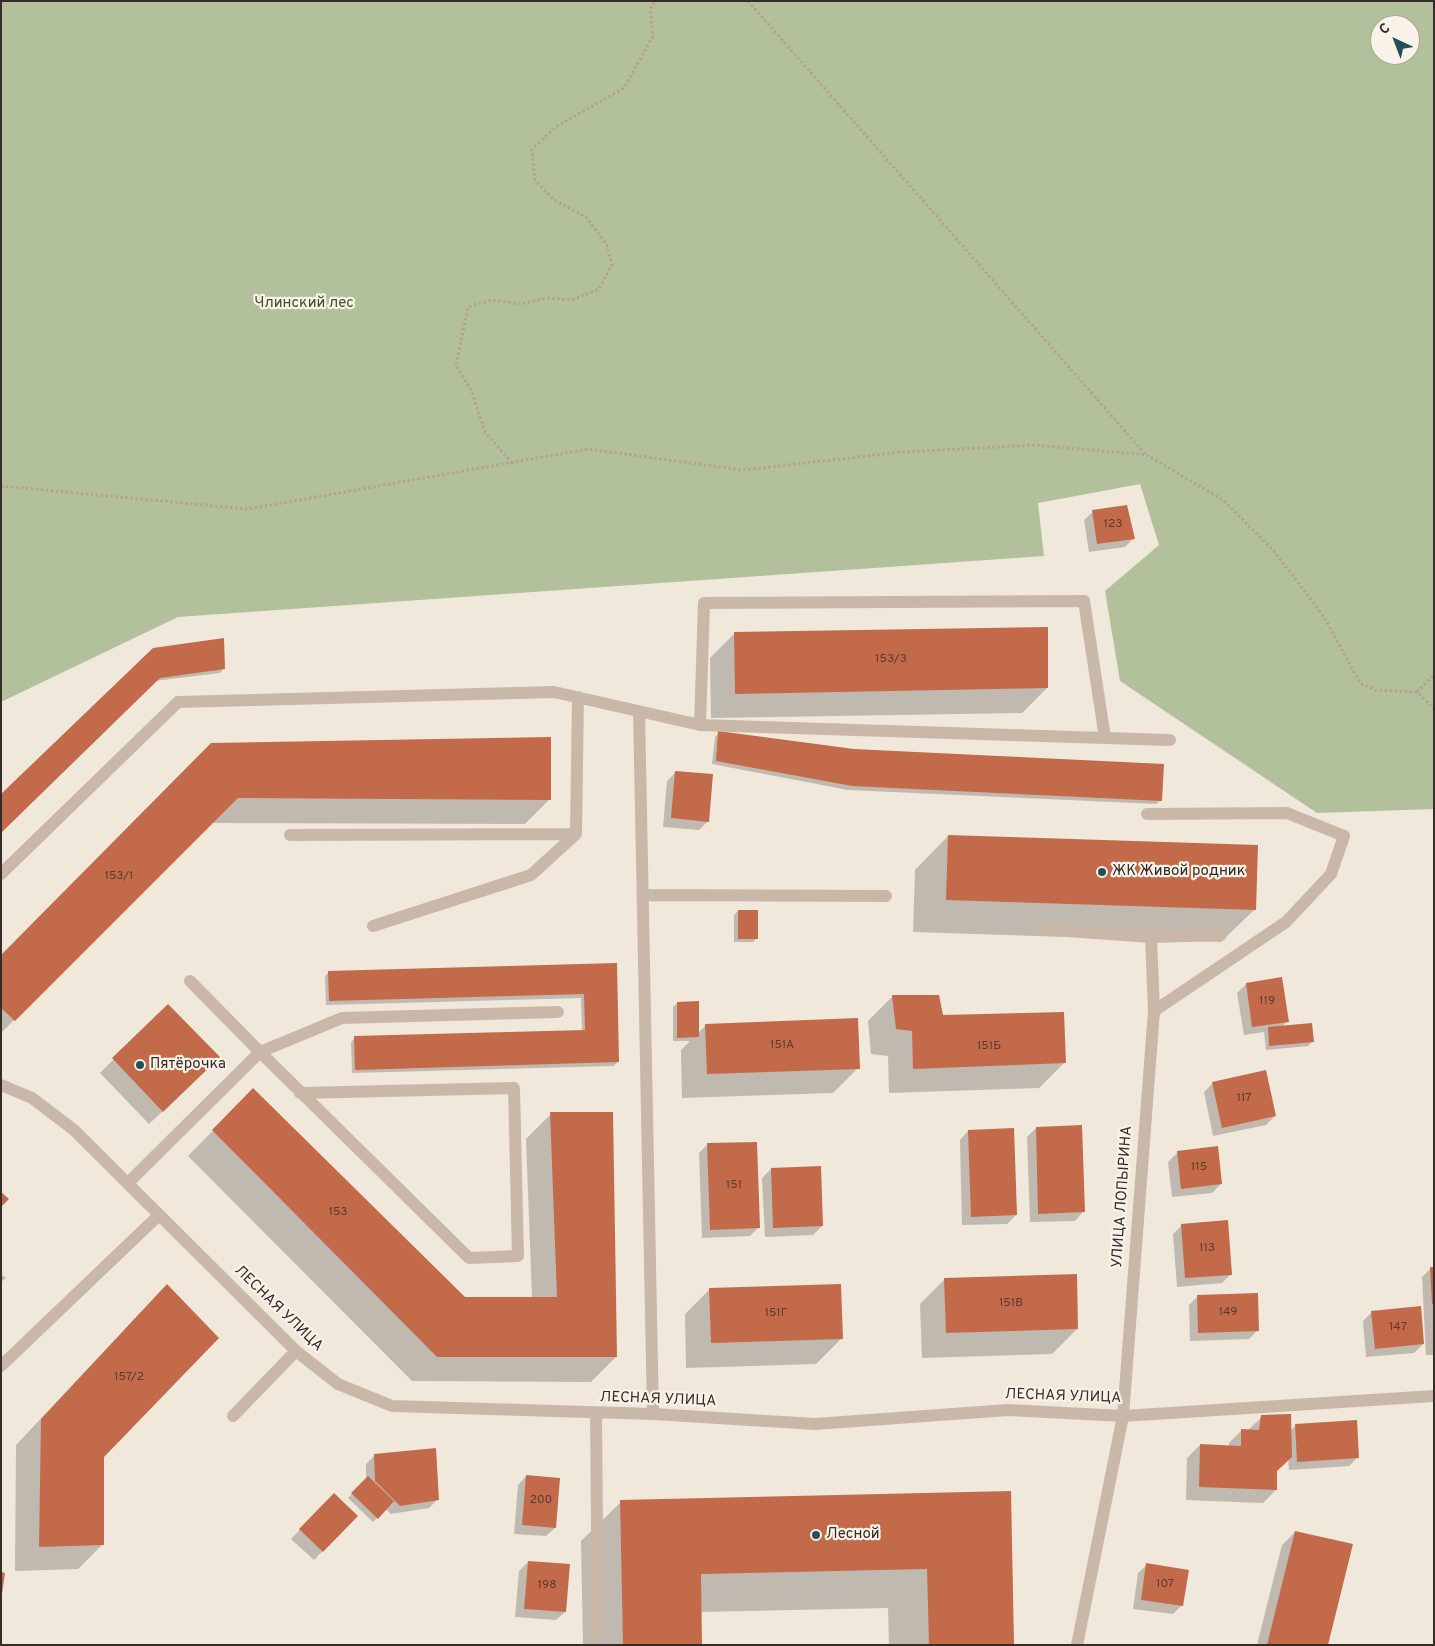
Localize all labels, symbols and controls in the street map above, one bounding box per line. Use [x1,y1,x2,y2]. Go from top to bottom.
north arrow [1370,15,1420,65]
text: С [1376,20,1394,39]
park label: Члинский лес [254,295,354,313]
house number: 123 [1103,518,1123,532]
house number: 153/3 [875,653,907,667]
place label: ЖК Живой родник [1112,863,1245,881]
marker: ЖК Живой родник [1096,866,1108,878]
house number: 153/1 [104,870,134,884]
house number: 119 [1259,995,1275,1009]
house number: 151А [770,1039,794,1053]
house number: 151Б [977,1040,1001,1054]
place label: Пятёрочка [150,1056,226,1074]
marker: Пятёрочка [134,1059,146,1071]
house number: 117 [1236,1092,1252,1106]
street label: УЛИЦА ЛОПЫРИНА [1109,1125,1137,1269]
house number: 115 [1191,1161,1207,1175]
house number: 151 [726,1179,742,1193]
house number: 153 [328,1206,348,1220]
house number: 113 [1199,1242,1215,1256]
street label: ЛЕСНАЯ УЛИЦА [230,1262,326,1356]
house number: 151В [999,1297,1023,1311]
house number: 149 [1219,1306,1237,1320]
house number: 151Г [764,1307,788,1321]
house number: 147 [1389,1321,1407,1335]
house number: 157/2 [114,1371,144,1385]
street label: ЛЕСНАЯ УЛИЦА [1004,1386,1122,1408]
street label: ЛЕСНАЯ УЛИЦА [599,1389,717,1411]
house number: 200 [530,1494,552,1508]
place label: Лесной [826,1526,880,1544]
marker: Лесной [810,1529,822,1541]
house number: 107 [1156,1578,1174,1592]
house number: 198 [538,1579,556,1593]

